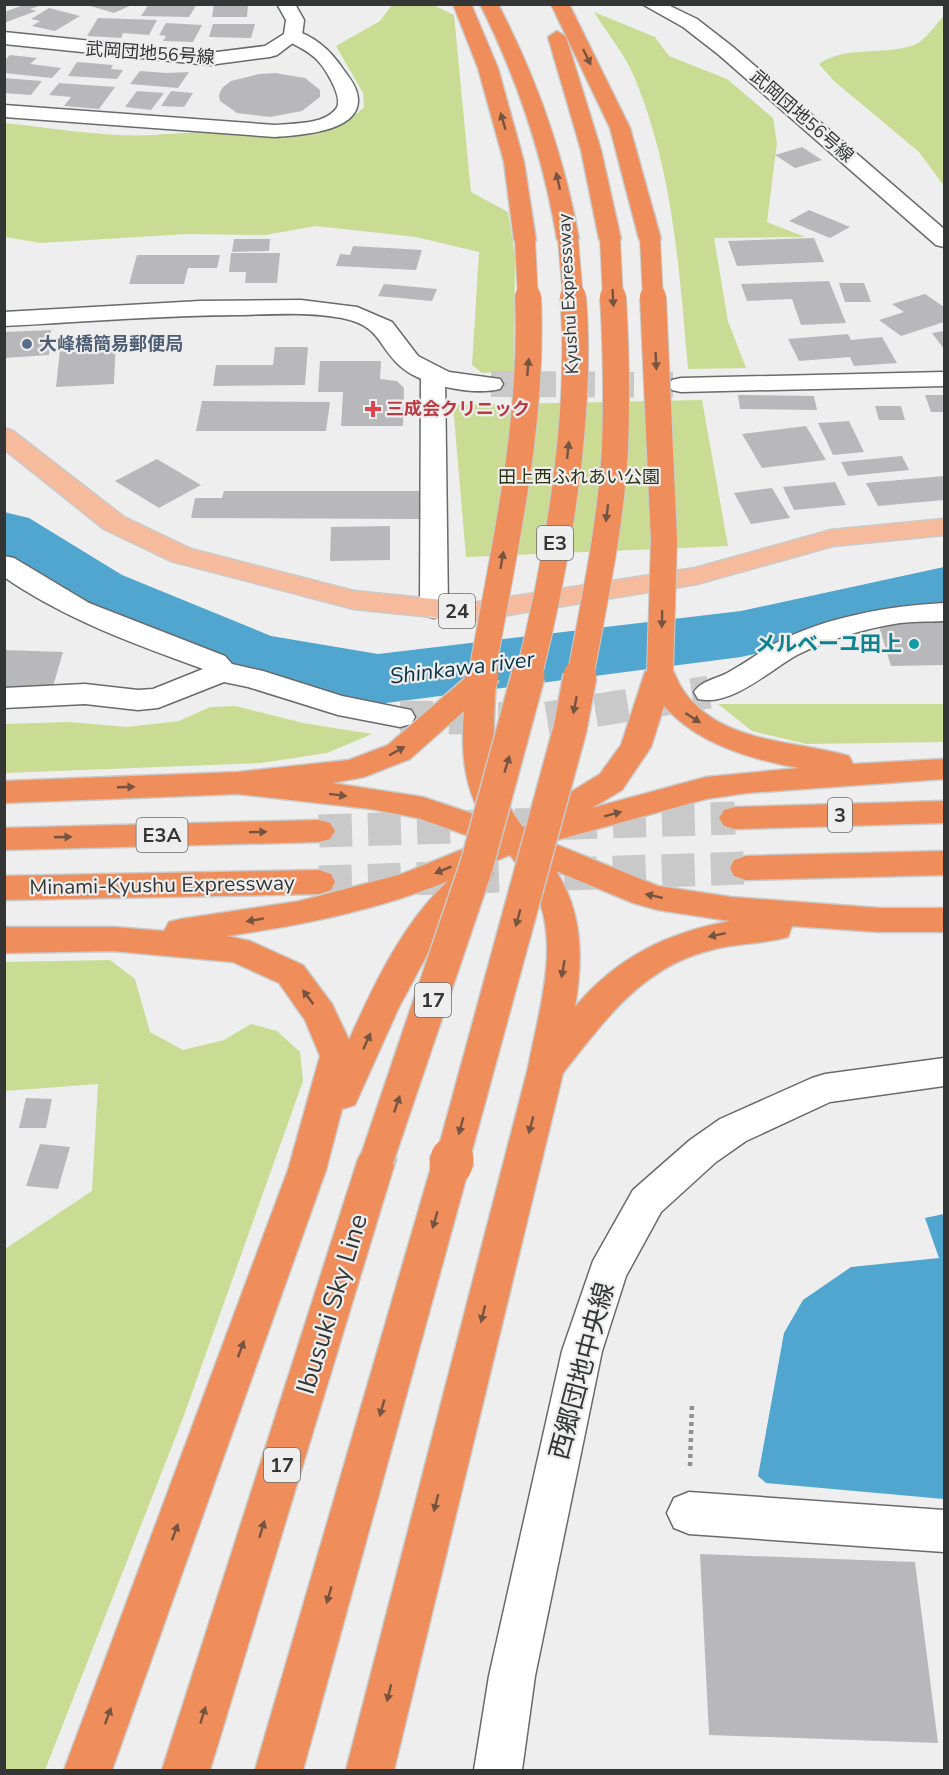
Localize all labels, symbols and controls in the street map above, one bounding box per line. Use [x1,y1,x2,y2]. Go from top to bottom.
street label: 武岡団地56号線 [85,37,215,69]
one-way arrow [582,48,591,65]
street label: 武岡団地56号線 [745,64,859,168]
one-way arrow [498,112,507,130]
one-way arrow [553,172,563,190]
street label: Kyushu Expressway [552,212,584,375]
one-way arrow [608,288,618,307]
place label: 大峰橋簡易郵便局 [39,332,183,356]
marker: 大峰橋簡易郵便局 [20,337,34,351]
one-way arrow [651,351,660,370]
one-way arrow [523,358,533,377]
place label: 三成会クリニック [386,397,530,421]
marker: 三成会クリニック [364,400,382,418]
one-way arrow [563,440,573,459]
park label: 田上西ふれあい公園 [498,465,660,489]
one-way arrow [603,504,612,523]
road number: E3 [537,526,573,560]
one-way arrow [498,551,507,570]
road number: 24 [439,594,475,628]
one-way arrow [657,609,666,628]
place label: メルベーユ田上 [755,630,902,658]
marker: メルベーユ田上 [907,637,921,651]
water label: Shinkawa river [388,644,537,692]
one-way arrow [570,696,579,715]
one-way arrow [685,712,701,723]
one-way arrow [389,746,406,756]
one-way arrow [503,755,512,773]
one-way arrow [116,782,135,792]
one-way arrow [328,790,347,799]
road number: 3 [828,798,852,832]
one-way arrow [604,808,623,818]
road number: E3A [136,818,188,852]
one-way arrow [248,827,267,837]
one-way arrow [53,833,72,842]
one-way arrow [434,866,452,875]
street label: Minami-Kyushu Expressway [29,869,295,901]
one-way arrow [645,891,664,901]
one-way arrow [513,909,522,927]
one-way arrow [245,916,264,925]
one-way arrow [707,931,726,940]
one-way arrow [558,960,567,979]
road number: 17 [415,983,451,1017]
one-way arrow [302,989,314,1005]
one-way arrow [363,1032,372,1049]
one-way arrow [392,1094,402,1112]
one-way arrow [525,1116,535,1134]
one-way arrow [456,1117,466,1135]
street label: Ibusuki Sky Line [288,1210,376,1398]
one-way arrow [430,1211,439,1229]
street label: 西郷団地中央線 [542,1279,622,1463]
one-way arrow [478,1305,487,1323]
one-way arrow [237,1340,247,1358]
one-way arrow [377,1399,386,1417]
road number: 17 [264,1448,300,1482]
one-way arrow [431,1494,441,1513]
one-way arrow [258,1520,267,1538]
one-way arrow [170,1523,180,1541]
one-way arrow [324,1586,333,1604]
one-way arrow [384,1684,393,1702]
one-way arrow [103,1706,113,1724]
one-way arrow [199,1706,209,1724]

